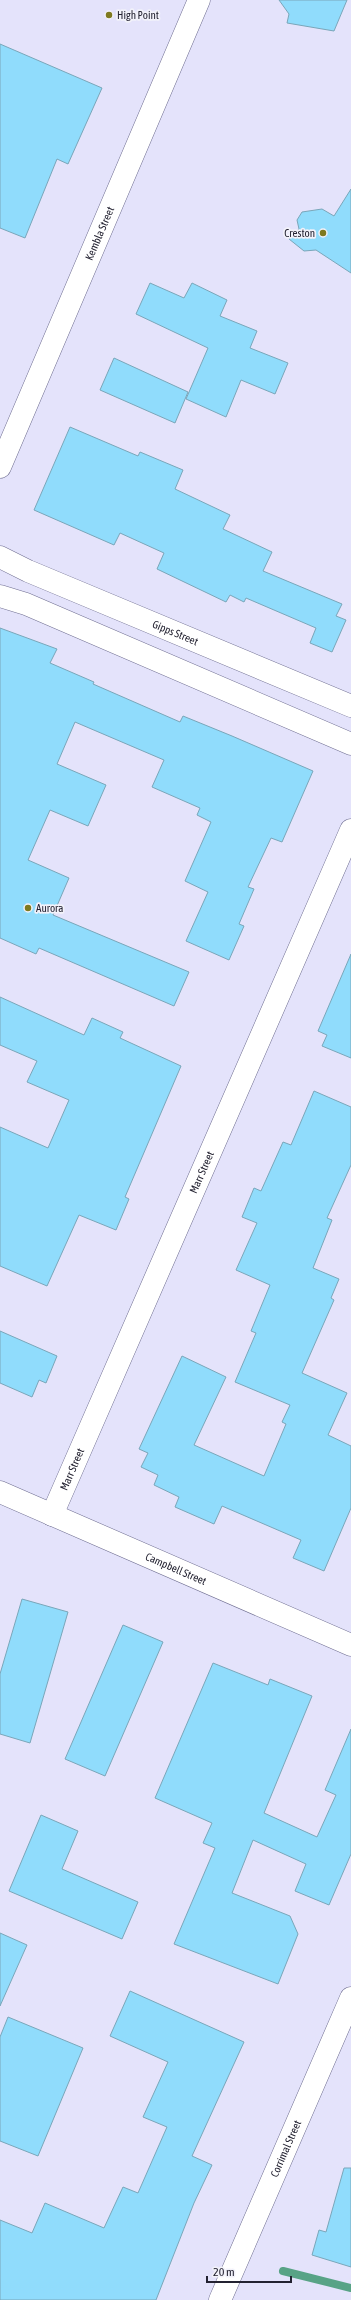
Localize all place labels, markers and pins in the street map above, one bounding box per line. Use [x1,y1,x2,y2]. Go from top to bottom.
place label: High Point [117,9,159,21]
marker: High Point [104,10,114,20]
place label: Creston [284,227,315,239]
marker: Creston [318,228,328,238]
place label: Aurora [36,902,63,914]
marker: Aurora [23,903,33,913]

